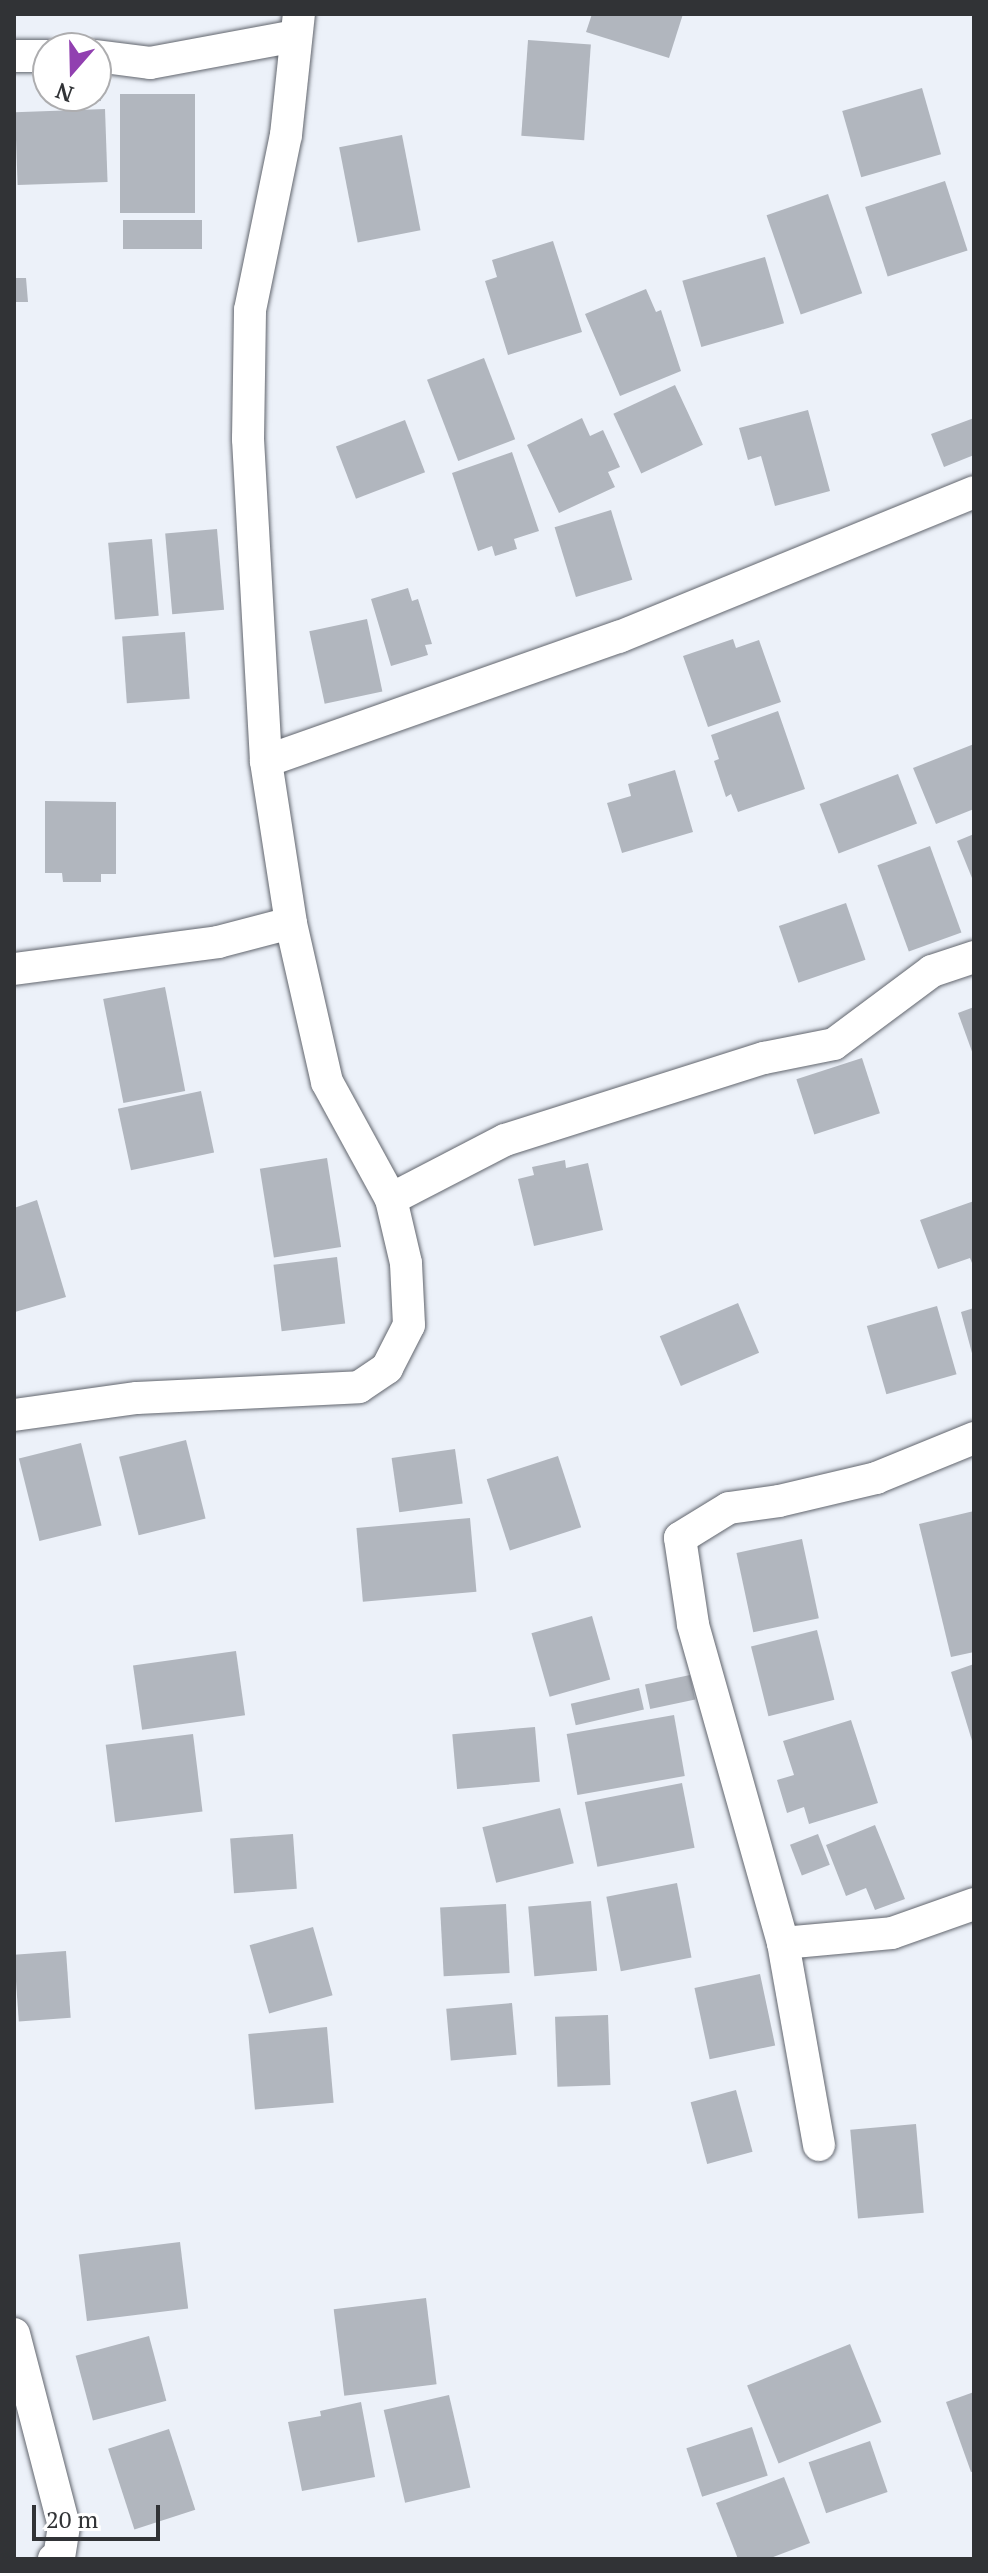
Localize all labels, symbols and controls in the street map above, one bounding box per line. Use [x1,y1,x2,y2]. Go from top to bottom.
north arrow [32,32,112,112]
text: N [52,77,77,110]
scale bar [36,2489,164,2539]
text: 20 m [46,2503,98,2535]

